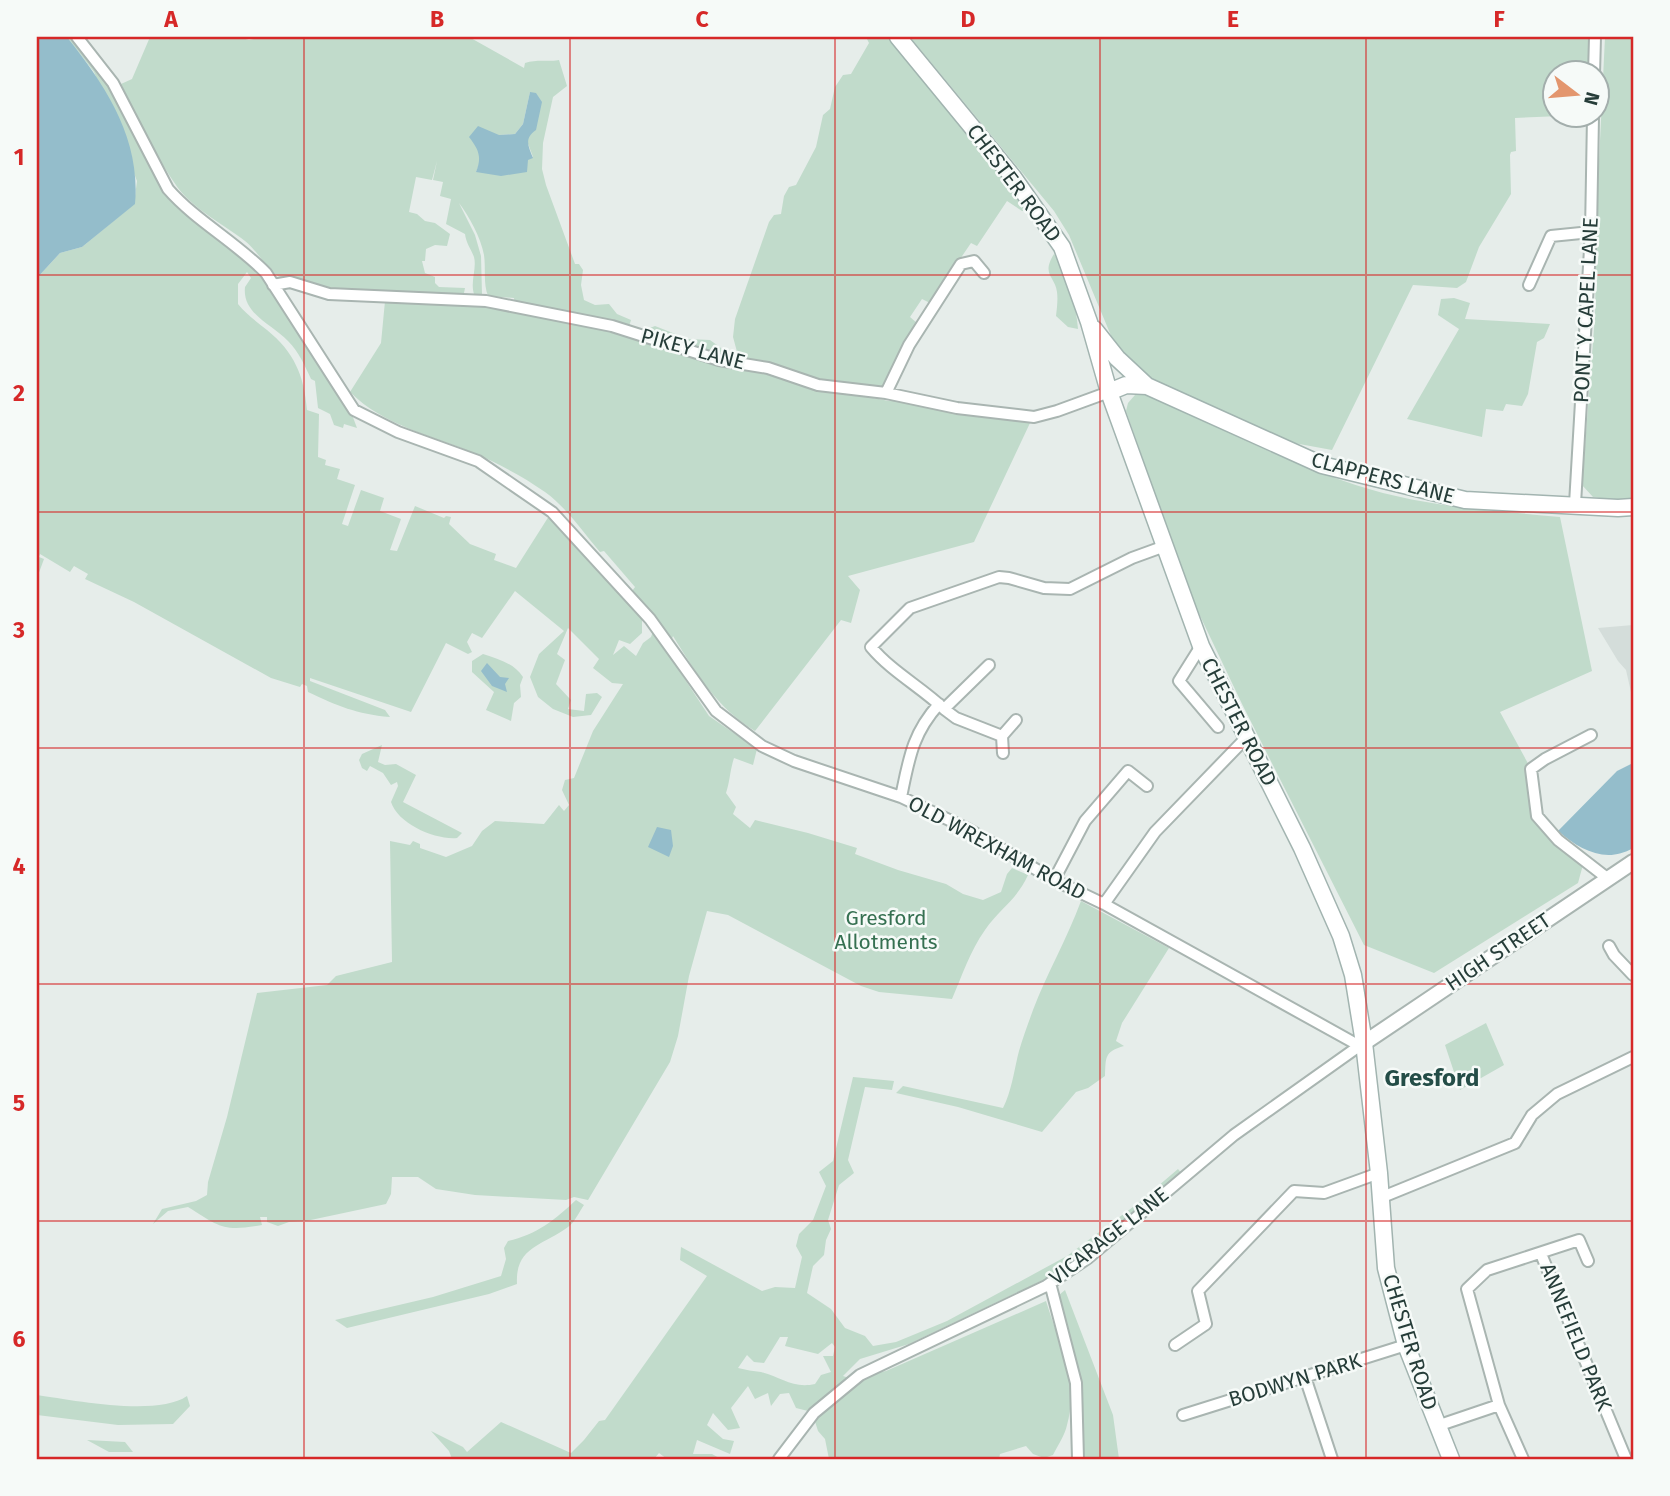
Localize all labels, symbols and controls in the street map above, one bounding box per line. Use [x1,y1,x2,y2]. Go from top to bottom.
text: A [163,5,178,33]
text: B [430,5,444,33]
text: C [695,5,709,33]
text: D [961,5,976,33]
text: E [1227,5,1239,33]
text: F [1493,5,1505,33]
north arrow [1540,60,1610,130]
text: N [1579,89,1605,108]
street label: CHESTER ROAD [961,119,1067,247]
text: 1 [14,143,24,171]
street label: PONT Y CAPEL LANE [1568,216,1604,404]
street label: PIKEY LANE [638,323,748,375]
text: 2 [13,379,25,407]
street label: CLAPPERS LANE [1308,446,1458,510]
text: 3 [12,616,25,644]
street label: CHESTER ROAD [1195,653,1283,791]
street label: OLD WREXHAM ROAD [904,790,1090,906]
text: 4 [13,852,26,880]
park label: Gresford Allotments [834,905,938,955]
street label: HIGH STREET [1440,907,1556,997]
district label: Gresford [1385,1064,1479,1092]
text: 5 [13,1089,25,1117]
street label: VICARAGE LANE [1044,1181,1174,1291]
street label: ANNEFIELD PARK [1534,1259,1618,1415]
street label: CHESTER ROAD [1377,1271,1443,1413]
text: 6 [13,1325,26,1353]
street label: BODWYN PARK [1225,1347,1365,1413]

